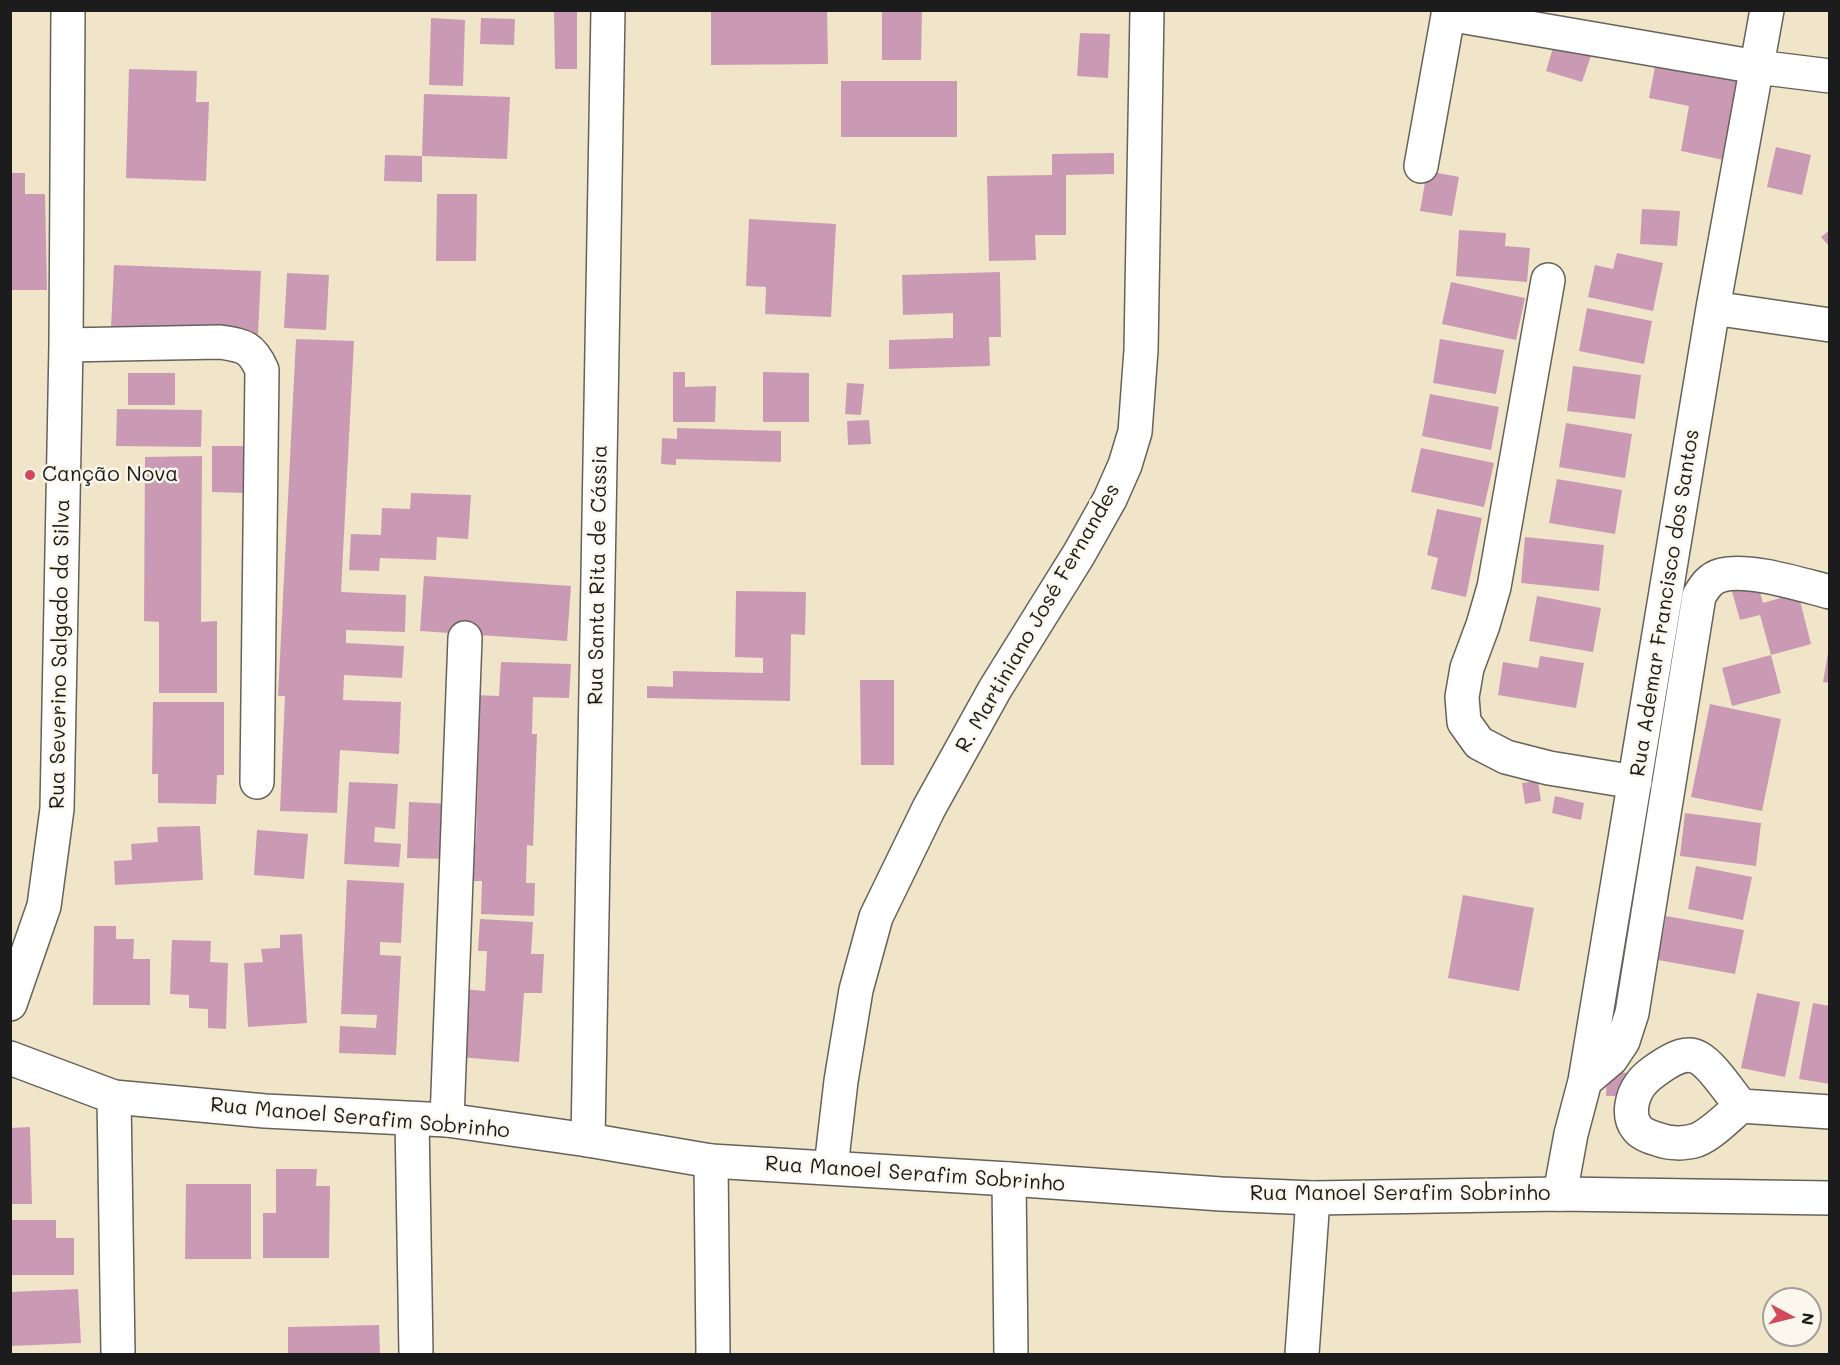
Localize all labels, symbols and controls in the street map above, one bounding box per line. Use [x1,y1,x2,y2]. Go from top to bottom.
street label: Rua Ademar Francisco dos Santos [1625,428,1705,778]
street label: Rua Santa Rita de Cássia [583,445,613,705]
place label: Canção Nova [42,462,178,488]
marker: Canção Nova [23,468,37,482]
street label: R. Martiniano José Fernandes [950,479,1126,757]
street label: Rua Severino Salgado da Silva [45,499,75,809]
street label: Rua Manoel Serafim Sobrinho [209,1092,511,1144]
street label: Rua Manoel Serafim Sobrinho [764,1151,1066,1197]
street label: Rua Manoel Serafim Sobrinho [1250,1181,1550,1207]
north arrow [1762,1287,1822,1347]
text: N [1797,1312,1820,1326]

